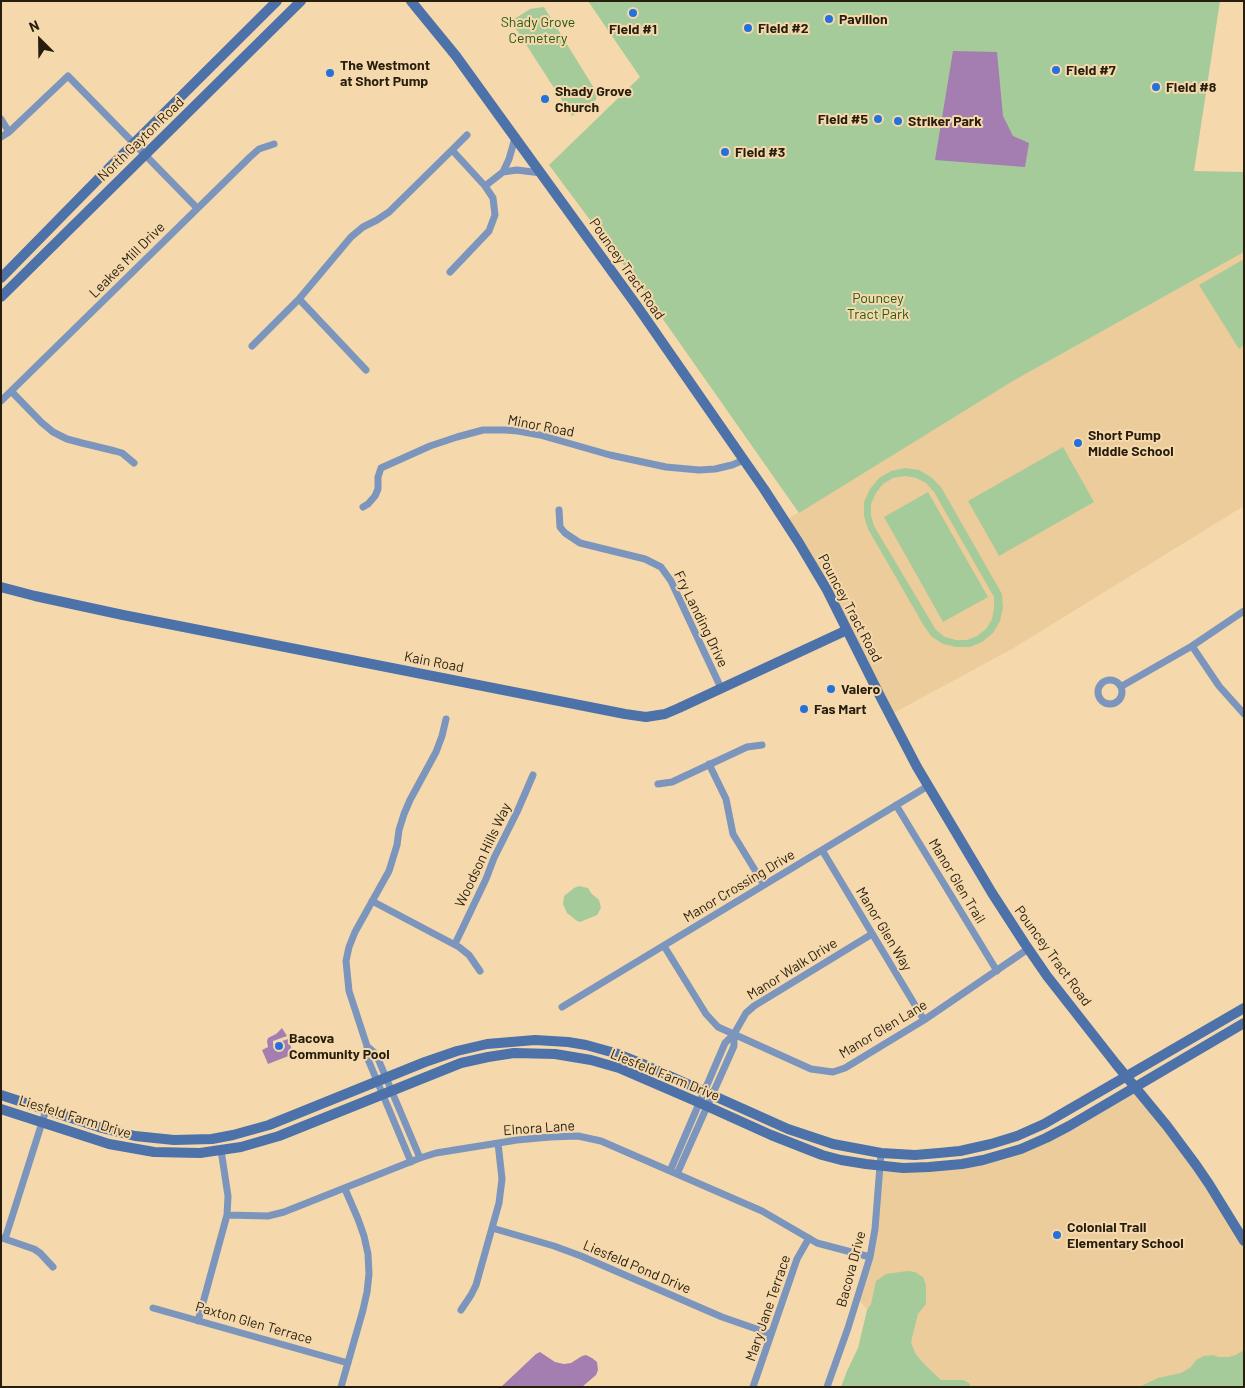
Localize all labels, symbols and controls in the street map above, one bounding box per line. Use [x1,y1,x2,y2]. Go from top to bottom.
marker: Field #1 [627,7,639,19]
place label: Pavilion [839,11,888,27]
marker: Pavilion [823,13,835,25]
park label: Shady Grove Cemetery [501,14,575,46]
north arrow [15,15,65,65]
text: N [26,16,42,35]
place label: Field #2 [758,20,809,36]
place label: Field #1 [609,21,657,37]
marker: Field #2 [742,22,754,34]
place label: The Westmont at Short Pump [340,57,430,90]
place label: Field #7 [1066,62,1116,78]
marker: Field #7 [1050,64,1062,76]
marker: The Westmont at Short Pump [324,67,336,79]
place label: Field #8 [1166,79,1216,95]
marker: Field #8 [1150,81,1162,93]
place label: Shady Grove Church [555,83,632,115]
street label: North Gayton Road [94,93,188,185]
marker: Shady Grove Church [539,93,551,105]
place label: Field #5 [818,111,868,127]
marker: Field #5 [872,113,884,125]
place label: Striker Park [908,113,982,129]
marker: Striker Park [892,115,904,127]
place label: Field #3 [735,144,785,160]
marker: Field #3 [719,146,731,158]
street label: Pouncey Tract Road [586,215,668,323]
street label: Leakes Mill Drive [86,219,168,301]
park label: Pouncey Tract Park [847,290,909,322]
street label: Minor Road [506,411,576,441]
place label: Short Pump Middle School [1088,427,1174,460]
marker: Short Pump Middle School [1072,437,1084,449]
street label: Pouncey Tract Road [814,551,886,665]
street label: Fry Landing Drive [670,568,732,670]
street label: Kain Road [403,648,465,676]
place label: Valero [841,681,880,697]
marker: Valero [825,683,837,695]
place label: Fas Mart [814,701,867,717]
marker: Fas Mart [798,703,810,715]
street label: Woodson Hills Way [451,800,515,910]
street label: Manor Glen Trail [925,836,989,926]
street label: Manor Crossing Drive [680,846,798,926]
street label: Manor Glen Way [852,884,916,974]
street label: Pouncey Tract Road [1011,903,1095,1009]
street label: Manor Walk Drive [744,935,840,1003]
street label: Manor Glen Lane [836,996,930,1062]
place label: Bacova Community Pool [289,1030,390,1062]
marker: Bacova Community Pool [273,1040,285,1052]
street label: Liesfeld Farm Drive [608,1045,722,1105]
street label: Liesfeld Farm Drive [17,1092,133,1142]
street label: Elnora Lane [503,1117,575,1139]
place label: Colonial Trail Elementary School [1067,1219,1184,1252]
street label: Bacova Drive [833,1229,869,1309]
marker: Colonial Trail Elementary School [1051,1229,1063,1241]
street label: Liesfeld Pond Drive [580,1237,694,1297]
street label: Mary Jane Terrace [742,1253,794,1363]
street label: Paxton Glen Terrace [194,1298,314,1348]

